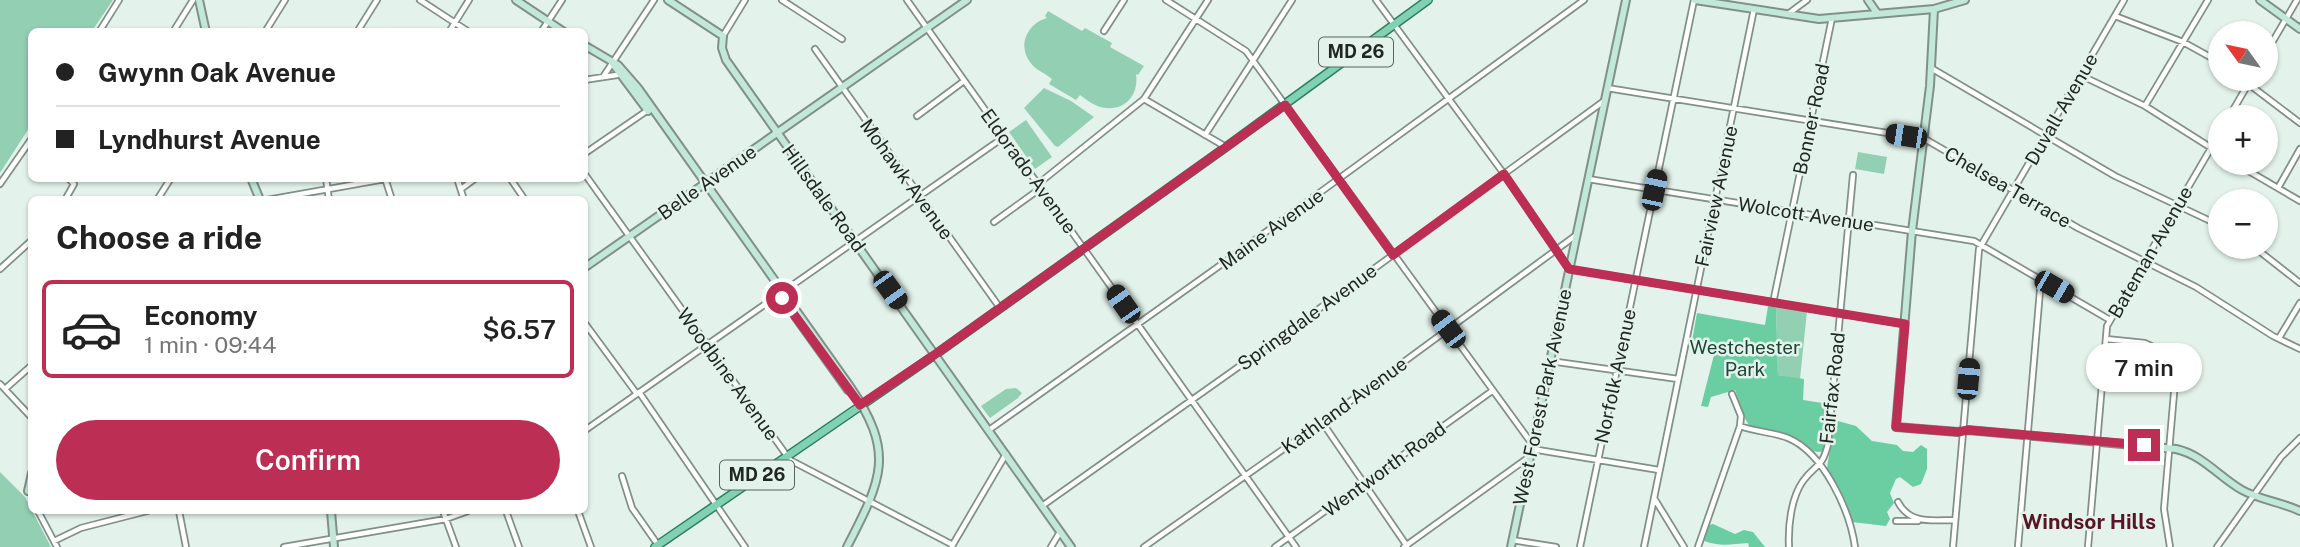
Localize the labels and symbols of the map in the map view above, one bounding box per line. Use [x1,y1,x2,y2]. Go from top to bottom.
north arrow [2208,21,2278,91]
road number: MD 26 [1319,38,1393,66]
street label: Duvall Avenue [2020,49,2102,169]
street label: Bonner Road [1788,61,1834,177]
street label: Eldorado Avenue [977,105,1081,237]
street label: Mohawk Avenue [856,114,958,244]
car [1884,122,1929,150]
street label: Fairview Avenue [1690,123,1742,269]
street label: Belle Avenue [654,140,760,224]
street label: Hillsdale Road [778,140,870,256]
street label: Chelsea Terrace [1941,142,2075,232]
car [1640,167,1669,213]
street label: Bateman Avenue [2103,182,2197,322]
street label: Maine Avenue [1215,184,1327,274]
street label: Wolcott Avenue [1736,192,1876,236]
street label: Springdale Avenue [1233,259,1381,375]
car [870,267,911,313]
car [2031,267,2078,307]
car [1103,281,1144,327]
route start [766,282,798,314]
street label: West Forest Park Avenue [1508,287,1576,507]
street label: Woodbine Avenue [673,304,783,444]
car [1427,306,1470,352]
street label: Norfolk Avenue [1590,307,1640,445]
street label: Fairfax Road [1815,331,1849,445]
park label: Westchester Park [1689,336,1801,380]
callout: 7 min [2086,344,2202,392]
street label: Kathland Avenue [1277,352,1411,458]
car [1956,357,1981,401]
street label: Wentworth Road [1318,417,1450,521]
route end [2128,429,2160,461]
road number: MD 26 [720,461,794,490]
district label: Windsor Hills [2022,509,2156,534]

